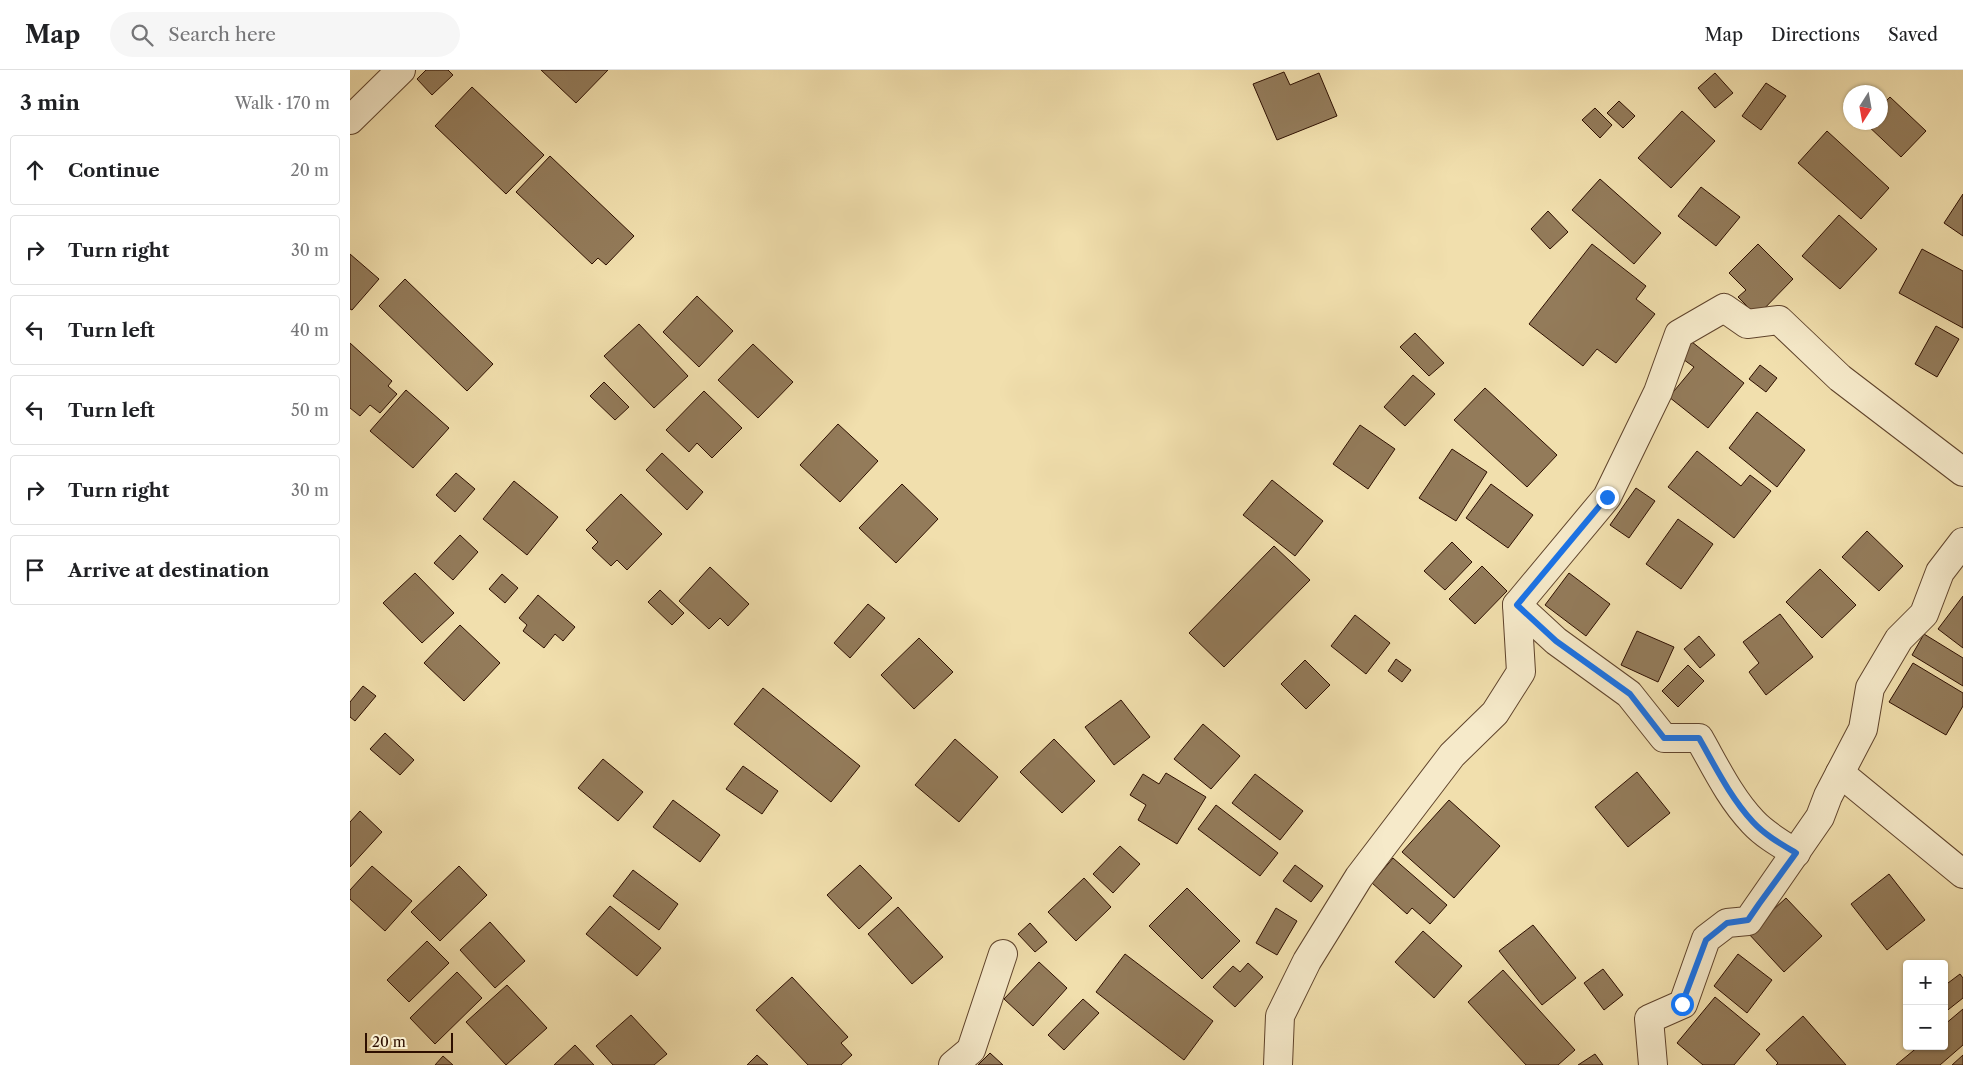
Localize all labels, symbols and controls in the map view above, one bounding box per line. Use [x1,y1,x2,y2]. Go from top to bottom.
search box [110,12,460,57]
text: Map [25,20,80,49]
icon: search [128,21,156,49]
text: Search here [168,23,276,46]
text: Map [1704,24,1743,46]
text: Directions [1771,24,1860,46]
text: Saved [1888,24,1938,46]
north arrow [1843,85,1888,130]
text: 3 min [20,90,80,115]
text: Walk · 170 m [235,93,330,113]
icon: ahead [21,156,49,184]
text: Continue [68,159,160,182]
text: 20 m [290,160,329,180]
icon: right [21,236,49,264]
text: Turn right [68,239,169,262]
text: 30 m [291,240,329,260]
icon: left [21,316,49,344]
text: Turn left [68,319,155,342]
text: 40 m [290,320,329,340]
icon: left [21,396,49,424]
text: Turn left [68,399,155,422]
text: 50 m [291,400,329,420]
icon: right [21,476,49,504]
text: Turn right [68,479,169,502]
text: 30 m [291,480,329,500]
route end [1596,486,1619,509]
icon: arrive [21,556,49,584]
text: Arrive at destination [68,559,269,582]
map controls [1903,960,1948,1050]
button: + [1903,960,1948,1005]
route start [1671,993,1694,1016]
button: − [1903,1005,1948,1050]
scale bar [365,1030,452,1053]
text: 20 m [372,1033,406,1051]

